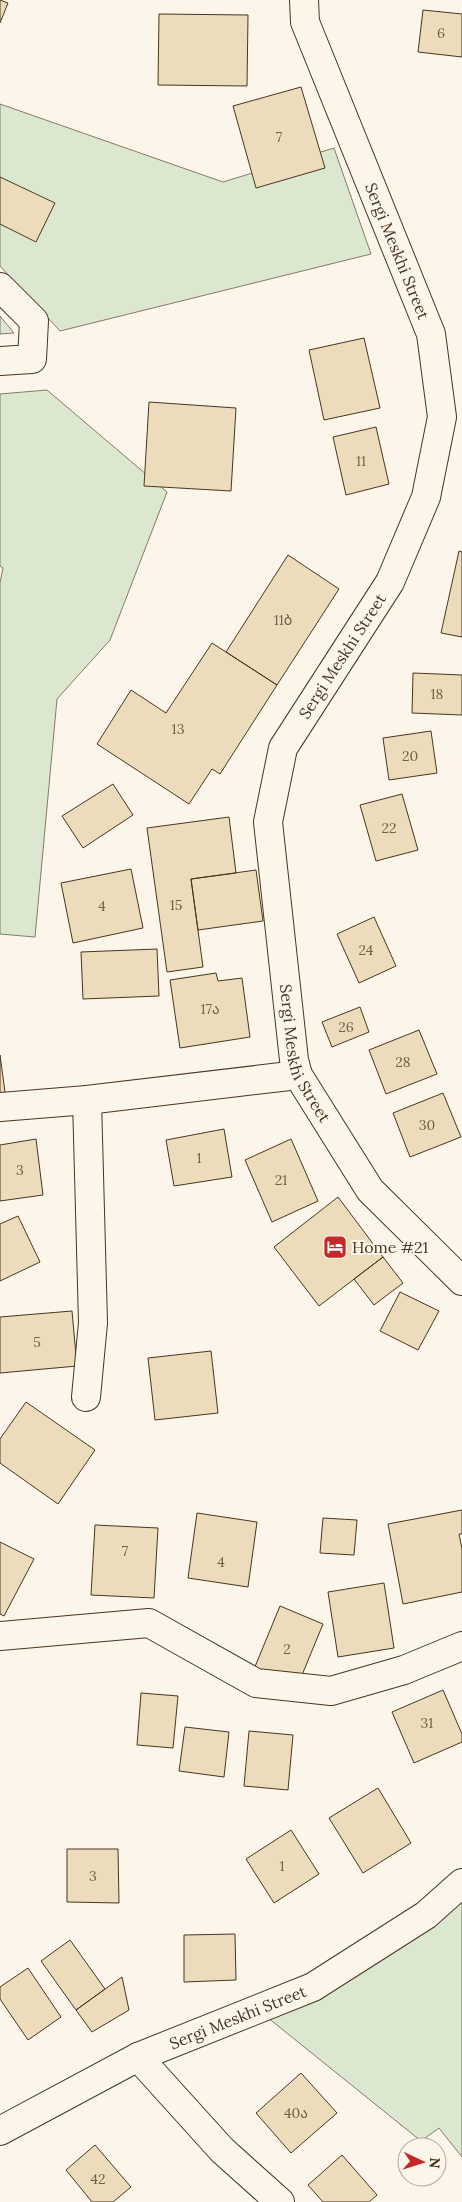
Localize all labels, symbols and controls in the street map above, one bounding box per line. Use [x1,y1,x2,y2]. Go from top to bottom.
house number: 6 [437,24,445,42]
house number: 7 [276,128,283,146]
street label: Sergi Meskhi Street [361,180,434,323]
house number: 11 [356,452,366,470]
street label: Sergi Meskhi Street [294,589,390,722]
house number: 11ბ [274,611,292,629]
house number: 18 [431,685,444,703]
house number: 13 [172,720,185,738]
house number: 20 [402,747,418,765]
house number: 22 [381,819,397,837]
house number: 15 [170,896,182,914]
house number: 4 [98,897,106,915]
house number: 24 [359,941,374,959]
street label: Sergi Meskhi Street [276,983,335,1127]
house number: 17ა [200,1000,220,1018]
house number: 26 [338,1018,354,1036]
house number: 28 [395,1053,411,1071]
house number: 30 [419,1116,435,1134]
house number: 1 [196,1149,202,1167]
house number: 3 [16,1161,24,1179]
house number: 21 [275,1171,287,1189]
hotel icon: Home #21 [322,1234,348,1260]
place label: Home #21 [352,1237,429,1257]
house number: 5 [33,1333,41,1351]
house number: 7 [122,1542,129,1560]
house number: 4 [217,1553,225,1571]
house number: 2 [283,1640,291,1658]
house number: 31 [421,1714,433,1732]
house number: 1 [279,1857,285,1875]
house number: 3 [89,1867,97,1885]
street label: Sergi Meskhi Street [166,1980,310,2053]
house number: 40ა [284,2104,308,2122]
north arrow [397,2137,447,2187]
text: N [426,2157,444,2169]
house number: 42 [90,2170,106,2188]

